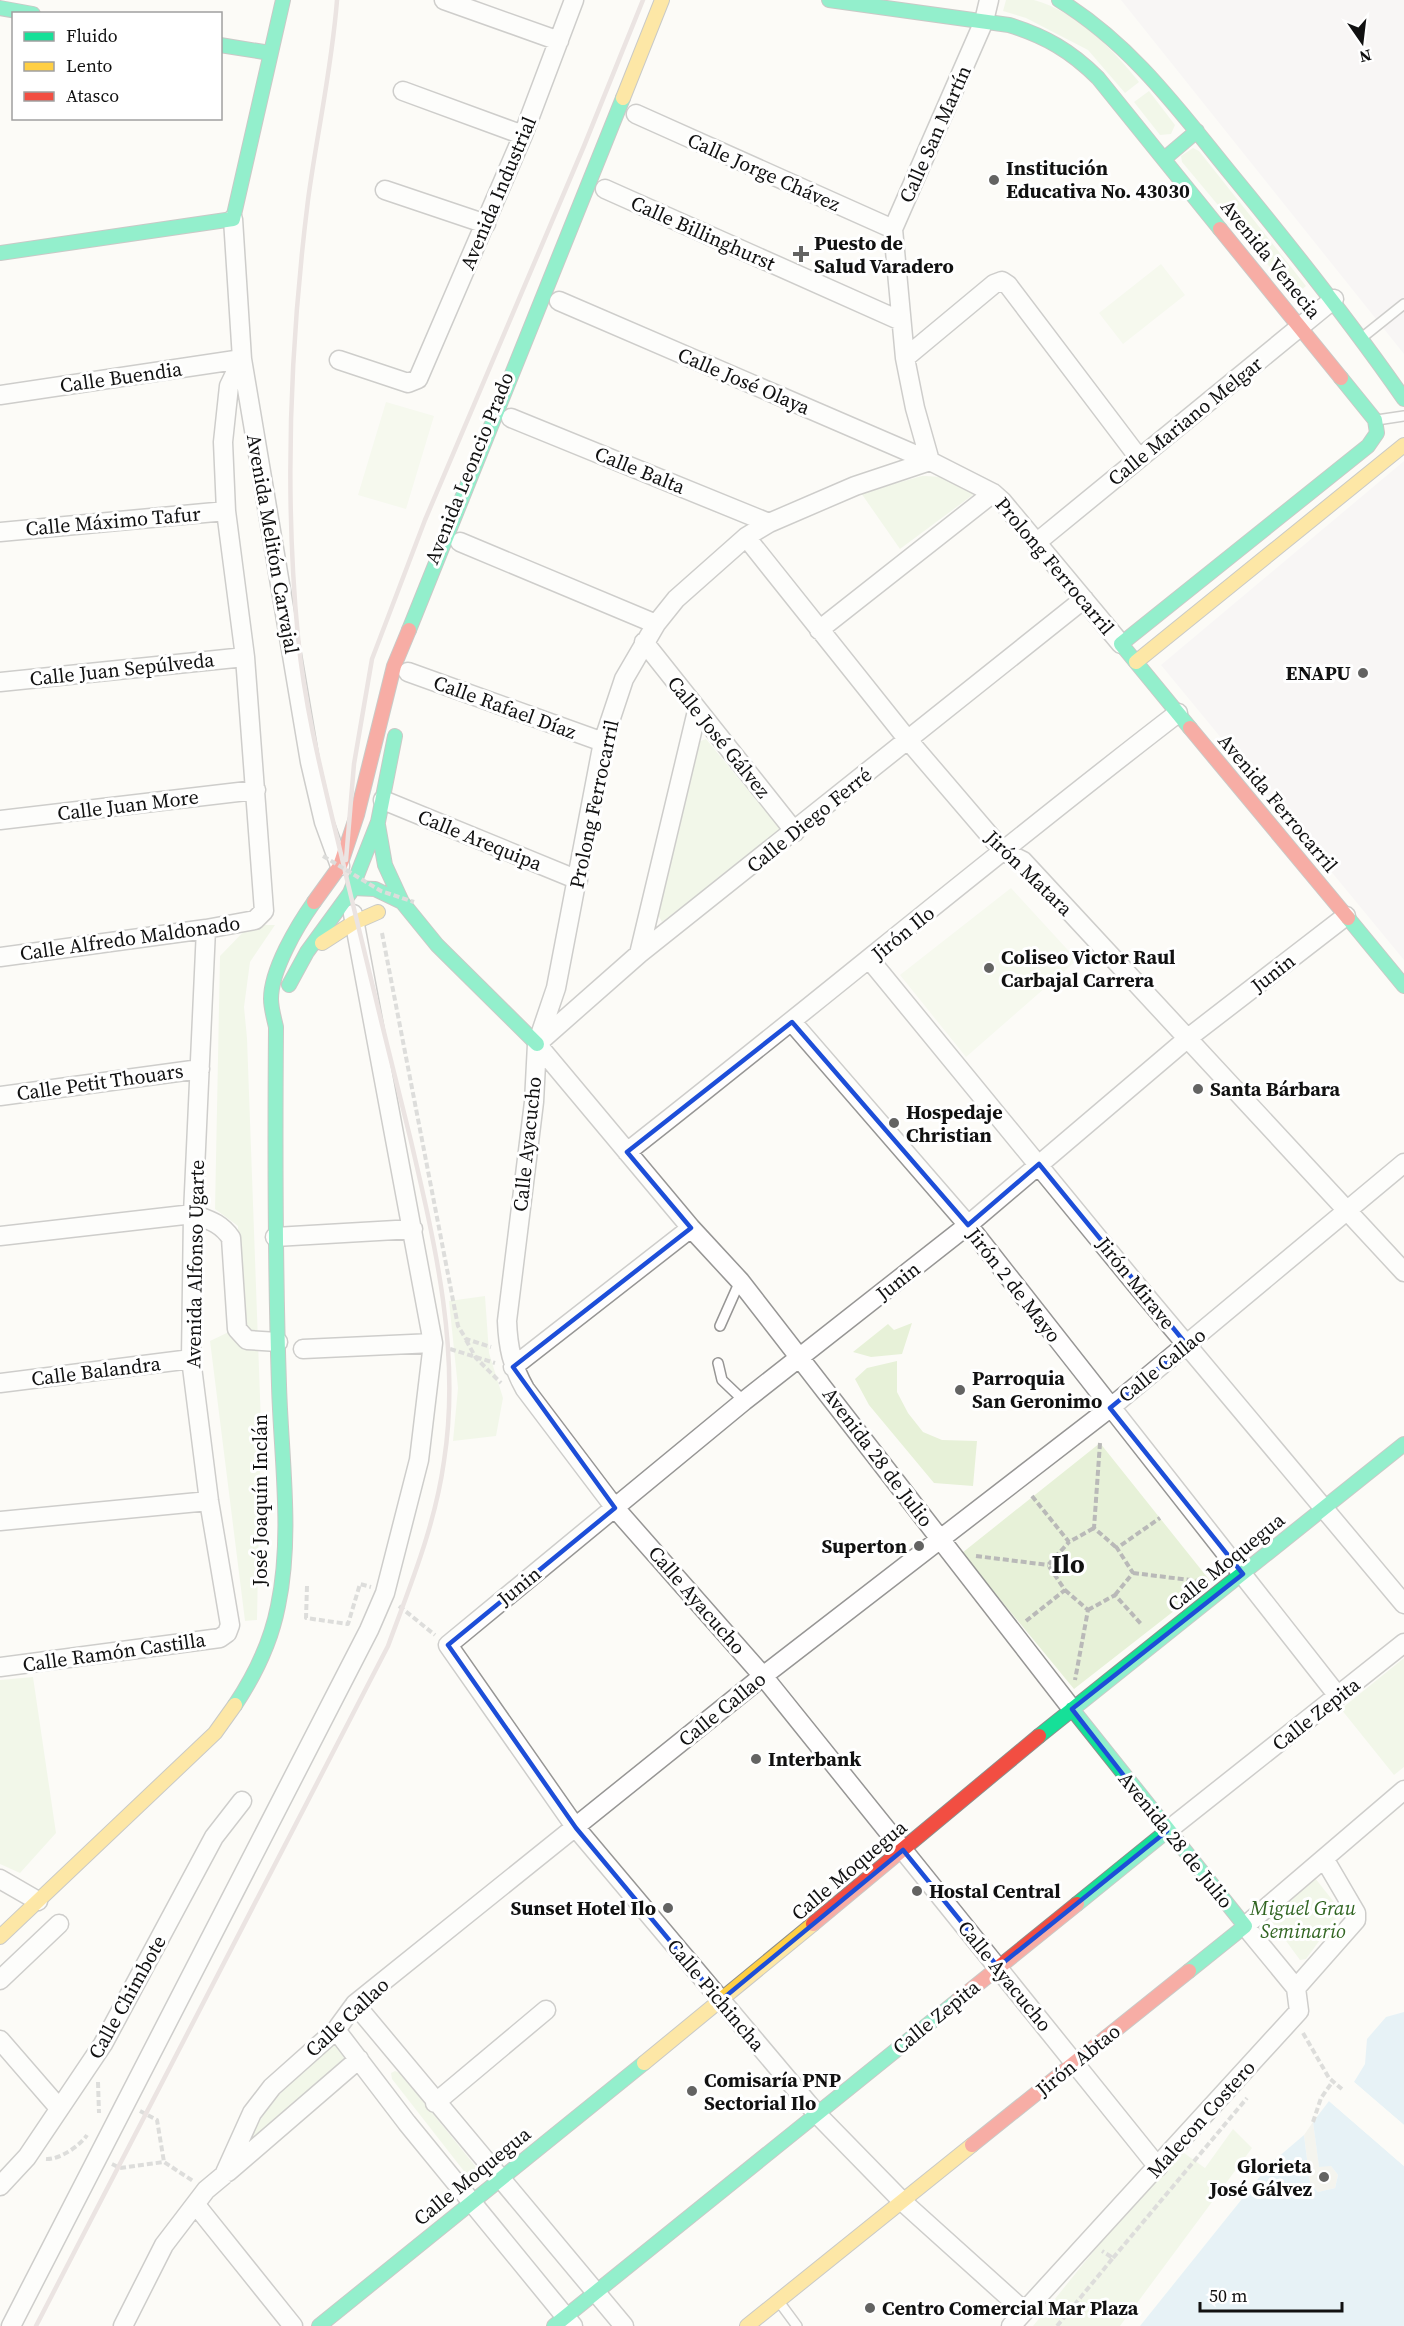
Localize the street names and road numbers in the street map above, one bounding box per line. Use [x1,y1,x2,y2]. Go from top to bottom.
street label: Calle San Martín [892,61,978,207]
street label: Avenida Industrial [453,112,543,274]
street label: Calle Jorge Chávez [683,126,845,218]
street label: Calle Billinghurst [626,189,780,278]
street label: Avenida Venecia [1214,193,1328,325]
street label: Calle José Olaya [674,341,815,422]
street label: Calle Mariano Melgar [1102,350,1269,492]
street label: Calle Buendia [58,354,185,399]
street label: Avenida Leoncio Prado [418,368,520,568]
street label: Avenida Melitón Carvajal [240,432,306,656]
street label: Calle Balta [591,439,690,501]
street label: Prolong Ferrocarril [989,491,1121,641]
street label: Calle Máximo Tafur [24,499,202,543]
street label: Calle Juan Sepúlveda [28,645,216,693]
street label: Calle Rafael Díaz [430,668,580,746]
street label: Calle José Gálvez [661,670,777,804]
street label: Prolong Ferrocarril [562,717,626,891]
street label: Avenida Ferrocarril [1212,728,1344,878]
street label: Calle Diego Ferré [740,761,878,879]
street label: Calle Juan More [56,782,200,828]
street label: Calle Arequipa [414,802,547,878]
street label: Jirón Matara [978,823,1080,923]
street label: Jirón Ilo [865,899,940,968]
street label: Calle Alfredo Maldonado [18,909,242,967]
street label: Junin [1244,947,1301,1000]
street label: Calle Petit Thouars [15,1056,185,1108]
street label: Calle Ayacucho [506,1075,548,1213]
street label: Avenida Alfonso Ugarte [179,1159,211,1369]
street label: Jirón 2 de Mayo [960,1221,1068,1348]
street label: Jirón Mirave [1090,1230,1182,1335]
street label: Junin [869,1255,926,1308]
street label: Calle Callao [1112,1321,1212,1409]
street label: Calle Balandra [30,1349,163,1393]
street label: Avenida 28 de Julio [816,1381,940,1533]
street label: José Joaquín Inclán [246,1414,274,1587]
street label: Calle Moquegua [1162,1506,1291,1618]
street label: Calle Ayacucho [642,1540,752,1660]
street label: Junin [490,1560,547,1613]
street label: Calle Ramón Castilla [21,1625,208,1679]
street label: Calle Callao [672,1665,772,1753]
street label: Calle Zepita [1266,1670,1367,1757]
street label: Avenida 28 de Julio [1112,1766,1240,1914]
street label: Calle Moquegua [785,1813,913,1927]
street label: Calle Ayacucho [951,1914,1059,2038]
street label: Calle Chimbote [81,1930,173,2064]
street label: Calle Pichincha [661,1933,772,2058]
street label: Calle Callao [299,1971,395,2063]
street label: Calle Zepita [886,1973,986,2061]
street label: Jirón Abtao [1029,2017,1126,2103]
street label: Malecon Costero [1141,2054,1262,2184]
street label: Calle Moquegua [408,2120,537,2232]

